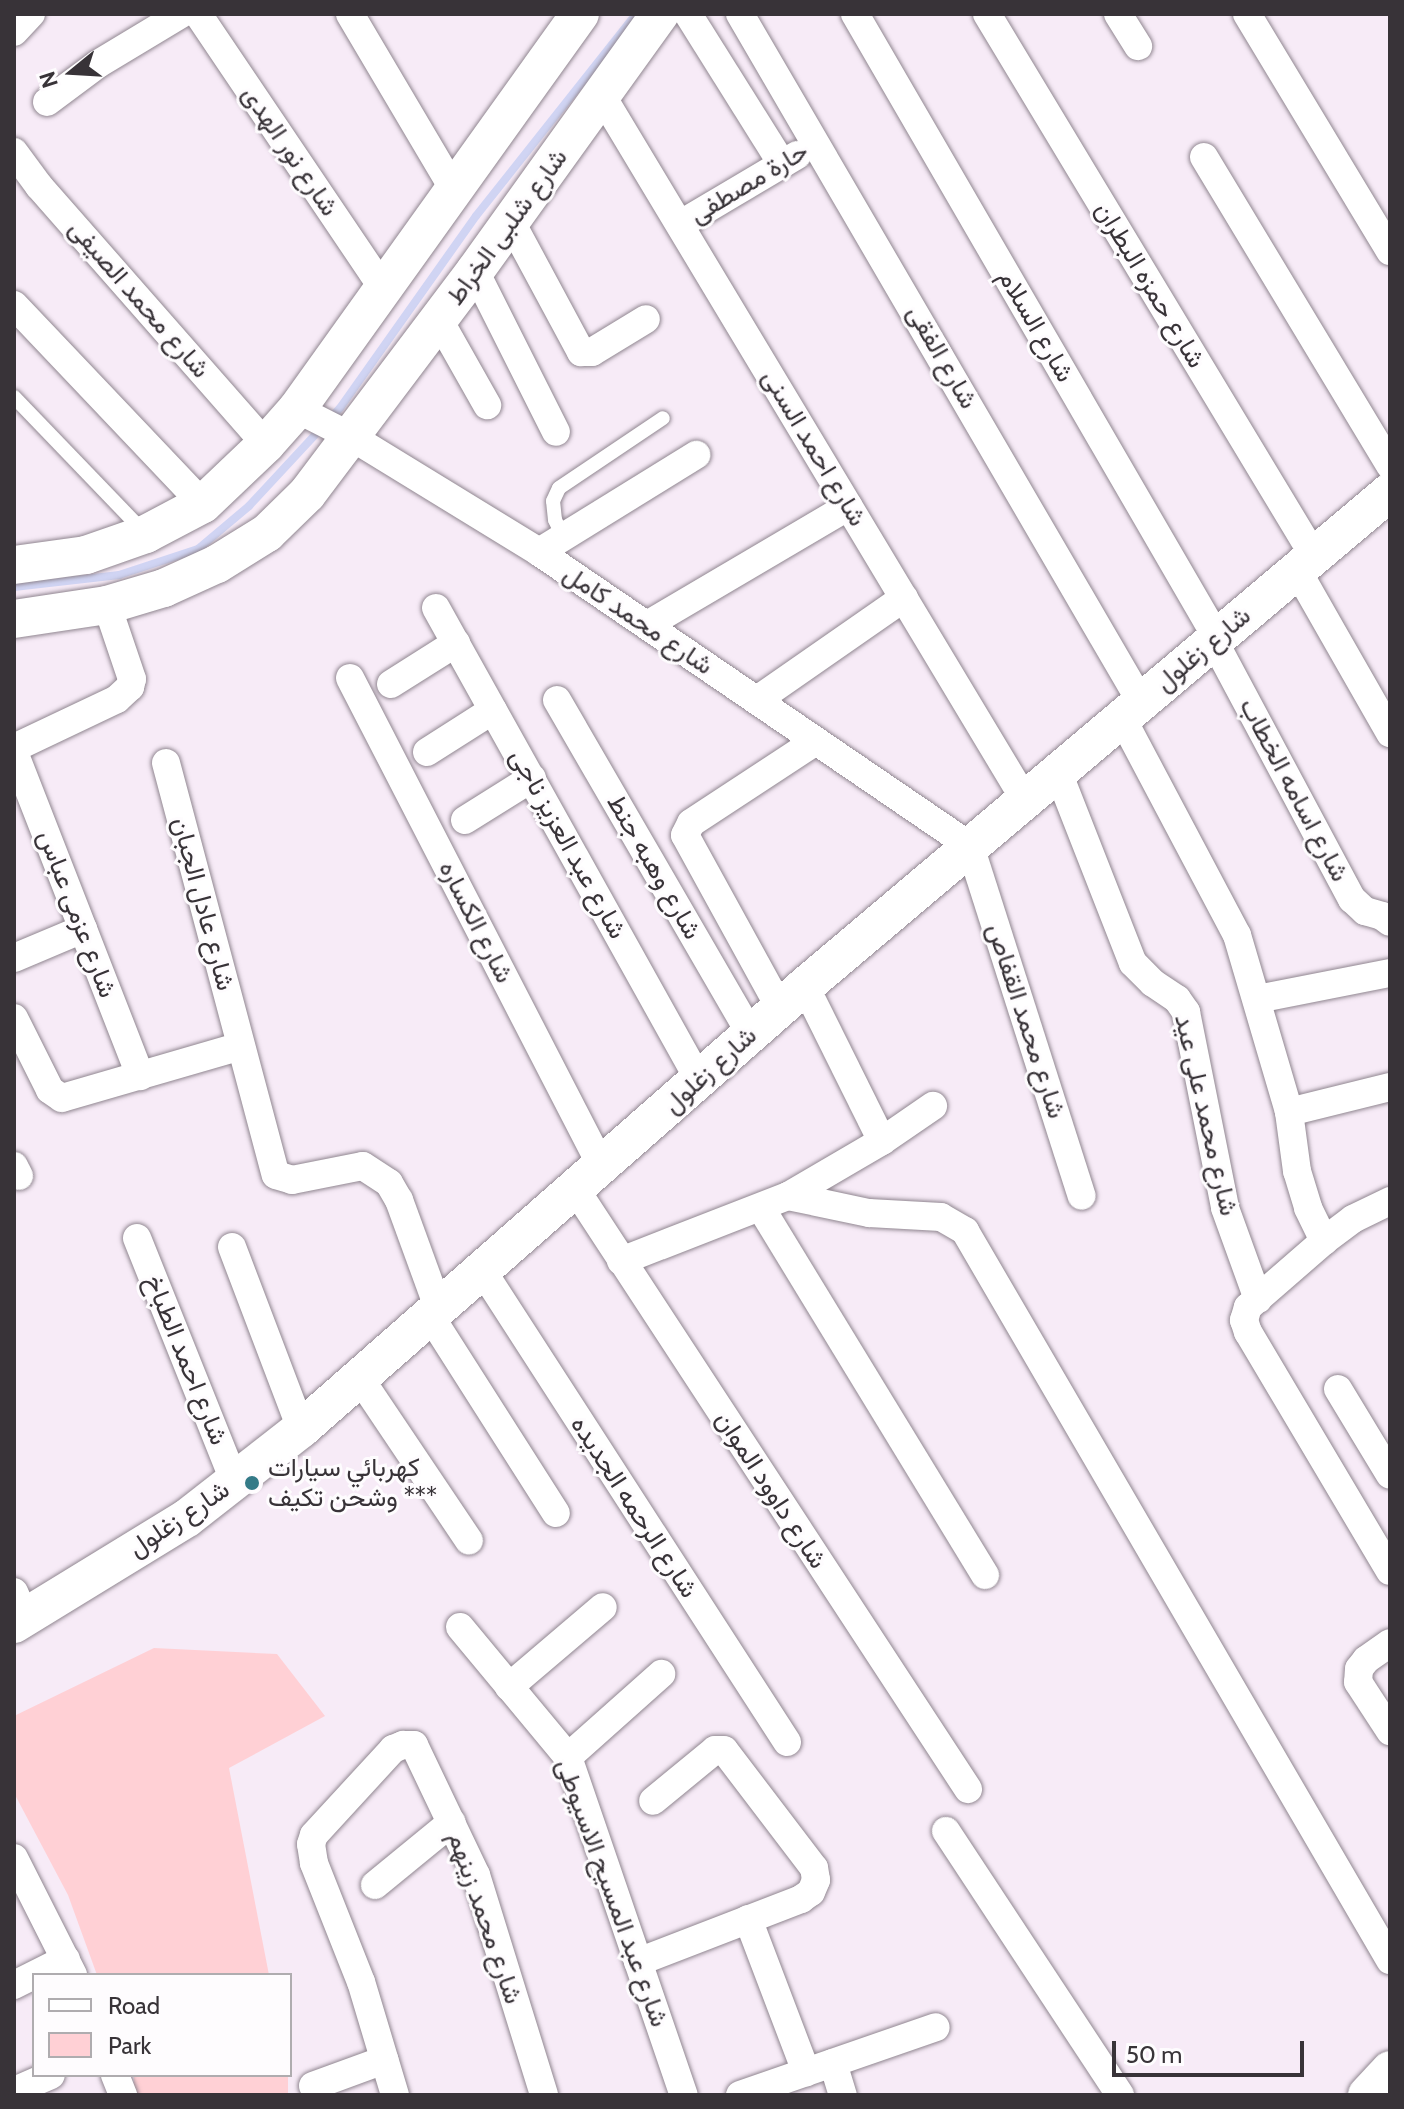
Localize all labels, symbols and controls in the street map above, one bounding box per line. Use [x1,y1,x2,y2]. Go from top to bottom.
north arrow [32,32,112,112]
text: N [33,68,64,91]
street label: شارع نور الهدى [235,80,345,222]
street label: حارة مصطفى [684,135,814,231]
street label: شارع شلبى الخراط [440,143,574,311]
street label: شارع حمزه البطران [1088,196,1212,374]
street label: شارع محمد الصيفى [62,214,216,384]
street label: شارع السلام [991,264,1081,388]
street label: شارع الفقى [900,300,984,414]
street label: شارع احمد السنى [755,364,873,532]
street label: شارع محمد كامل [557,558,719,682]
street label: شارع زغلول [1149,600,1257,698]
street label: شارع اسامه الخطاب [1233,693,1355,887]
street label: شارع عبد العزيز ناجى [503,744,633,944]
street label: شارع وهبه جنط [600,789,708,945]
street label: شارع عادل الجبان [165,814,241,994]
street label: شارع عزمى عباس [31,826,123,1002]
street label: شارع الكساره [432,856,520,988]
street label: شارع محمد القفاص [980,920,1072,1122]
street label: شارع محمد على عيد [1168,1011,1244,1219]
street label: شارع زغلول [657,1020,763,1120]
street label: شارع احمد الطباخ [138,1271,234,1449]
street label: شارع داوود الموان [708,1405,834,1575]
street label: شارع الرحمه الجديده [564,1410,704,1604]
place label: كهربائي سيارات وشحن تكيف *** [268,1452,437,1514]
street label: شارع زغلول [123,1474,235,1564]
marker: كهربائي سيارات وشحن تكيف *** [243,1474,261,1492]
street label: شارع عبد المسيح الاسيوطى [549,1755,675,2031]
street label: شارع محمد زينهم [441,1828,529,2008]
legend [32,1973,292,2077]
text: Road [108,1991,160,2020]
scale bar [1116,2025,1308,2075]
text: Park [108,2031,151,2060]
text: 50 m [1126,2040,1182,2069]

